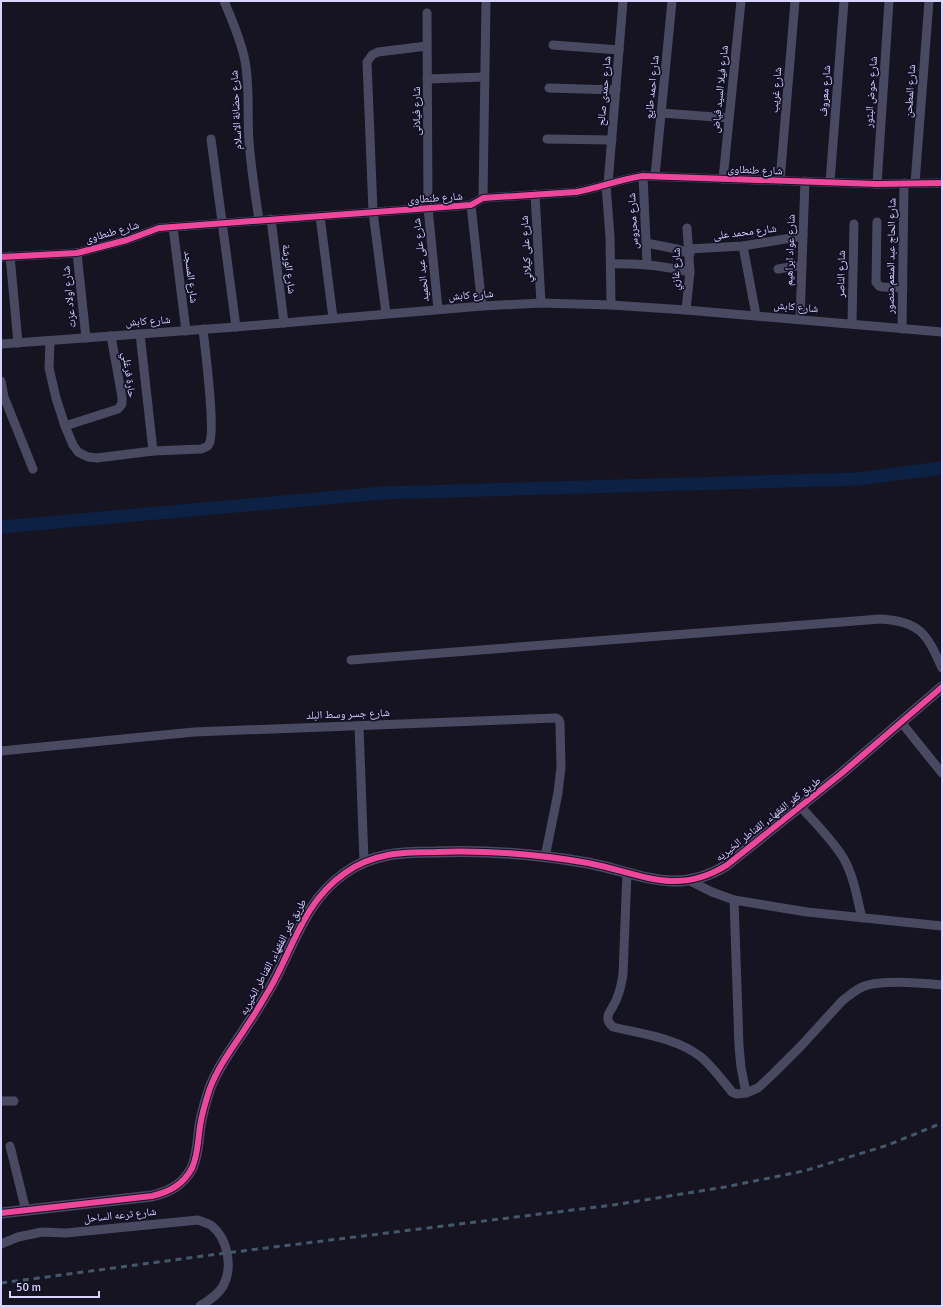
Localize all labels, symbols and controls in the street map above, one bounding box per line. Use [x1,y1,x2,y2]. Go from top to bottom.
street label: شارع فيلا السيد فياض [709,44,731,134]
street label: شارع احمد طايع [642,54,662,120]
street label: شارع حمدى صالح [594,55,614,127]
street label: شارع حوض البثور [862,56,880,129]
street label: شارع المطحن [902,64,918,118]
street label: شارع معروف [817,65,833,117]
street label: شارع غريب [768,66,784,114]
street label: شارع حضانة الاسلام [227,70,245,150]
street label: شارع فيلانى [410,86,423,136]
street label: شارع طنطاوى [727,163,783,177]
street label: شارع طنطاوى [407,190,463,206]
street label: شارع محروس [625,192,641,250]
street label: شارع الحاج عبد المنعم منصور [883,198,900,315]
street label: شارع عواد ابراهيم [782,214,799,286]
street label: شارع على كيلاني [518,215,536,283]
street label: شارع طنطاوى [84,218,140,246]
street label: شارع على عبد الحميد [410,218,432,302]
street label: شارع محمد على [713,222,777,242]
street label: شارع الورشة [280,243,298,295]
street label: شارع غازي [669,248,685,291]
street label: شارع المسجد [181,250,201,304]
street label: شارع الناصر [834,250,848,299]
street label: شارع اولاد عزت [59,265,79,329]
street label: شارع كابش [448,287,494,303]
street label: شارع كابش [773,299,819,315]
street label: شارع كابش [125,313,171,329]
street label: حارة فرغلي [118,351,139,399]
street label: شارع جسر وسط البلد [306,706,390,722]
street label: طريق كفر الفقهاء, القناطر الخيريه [713,774,823,864]
street label: طريق كفر الفقهاء, القناطر الخيريه [237,897,309,1017]
street label: شارع ترعه الساحل [83,1205,157,1225]
scale bar [10,1273,99,1299]
text: 50 m [16,1280,41,1295]

